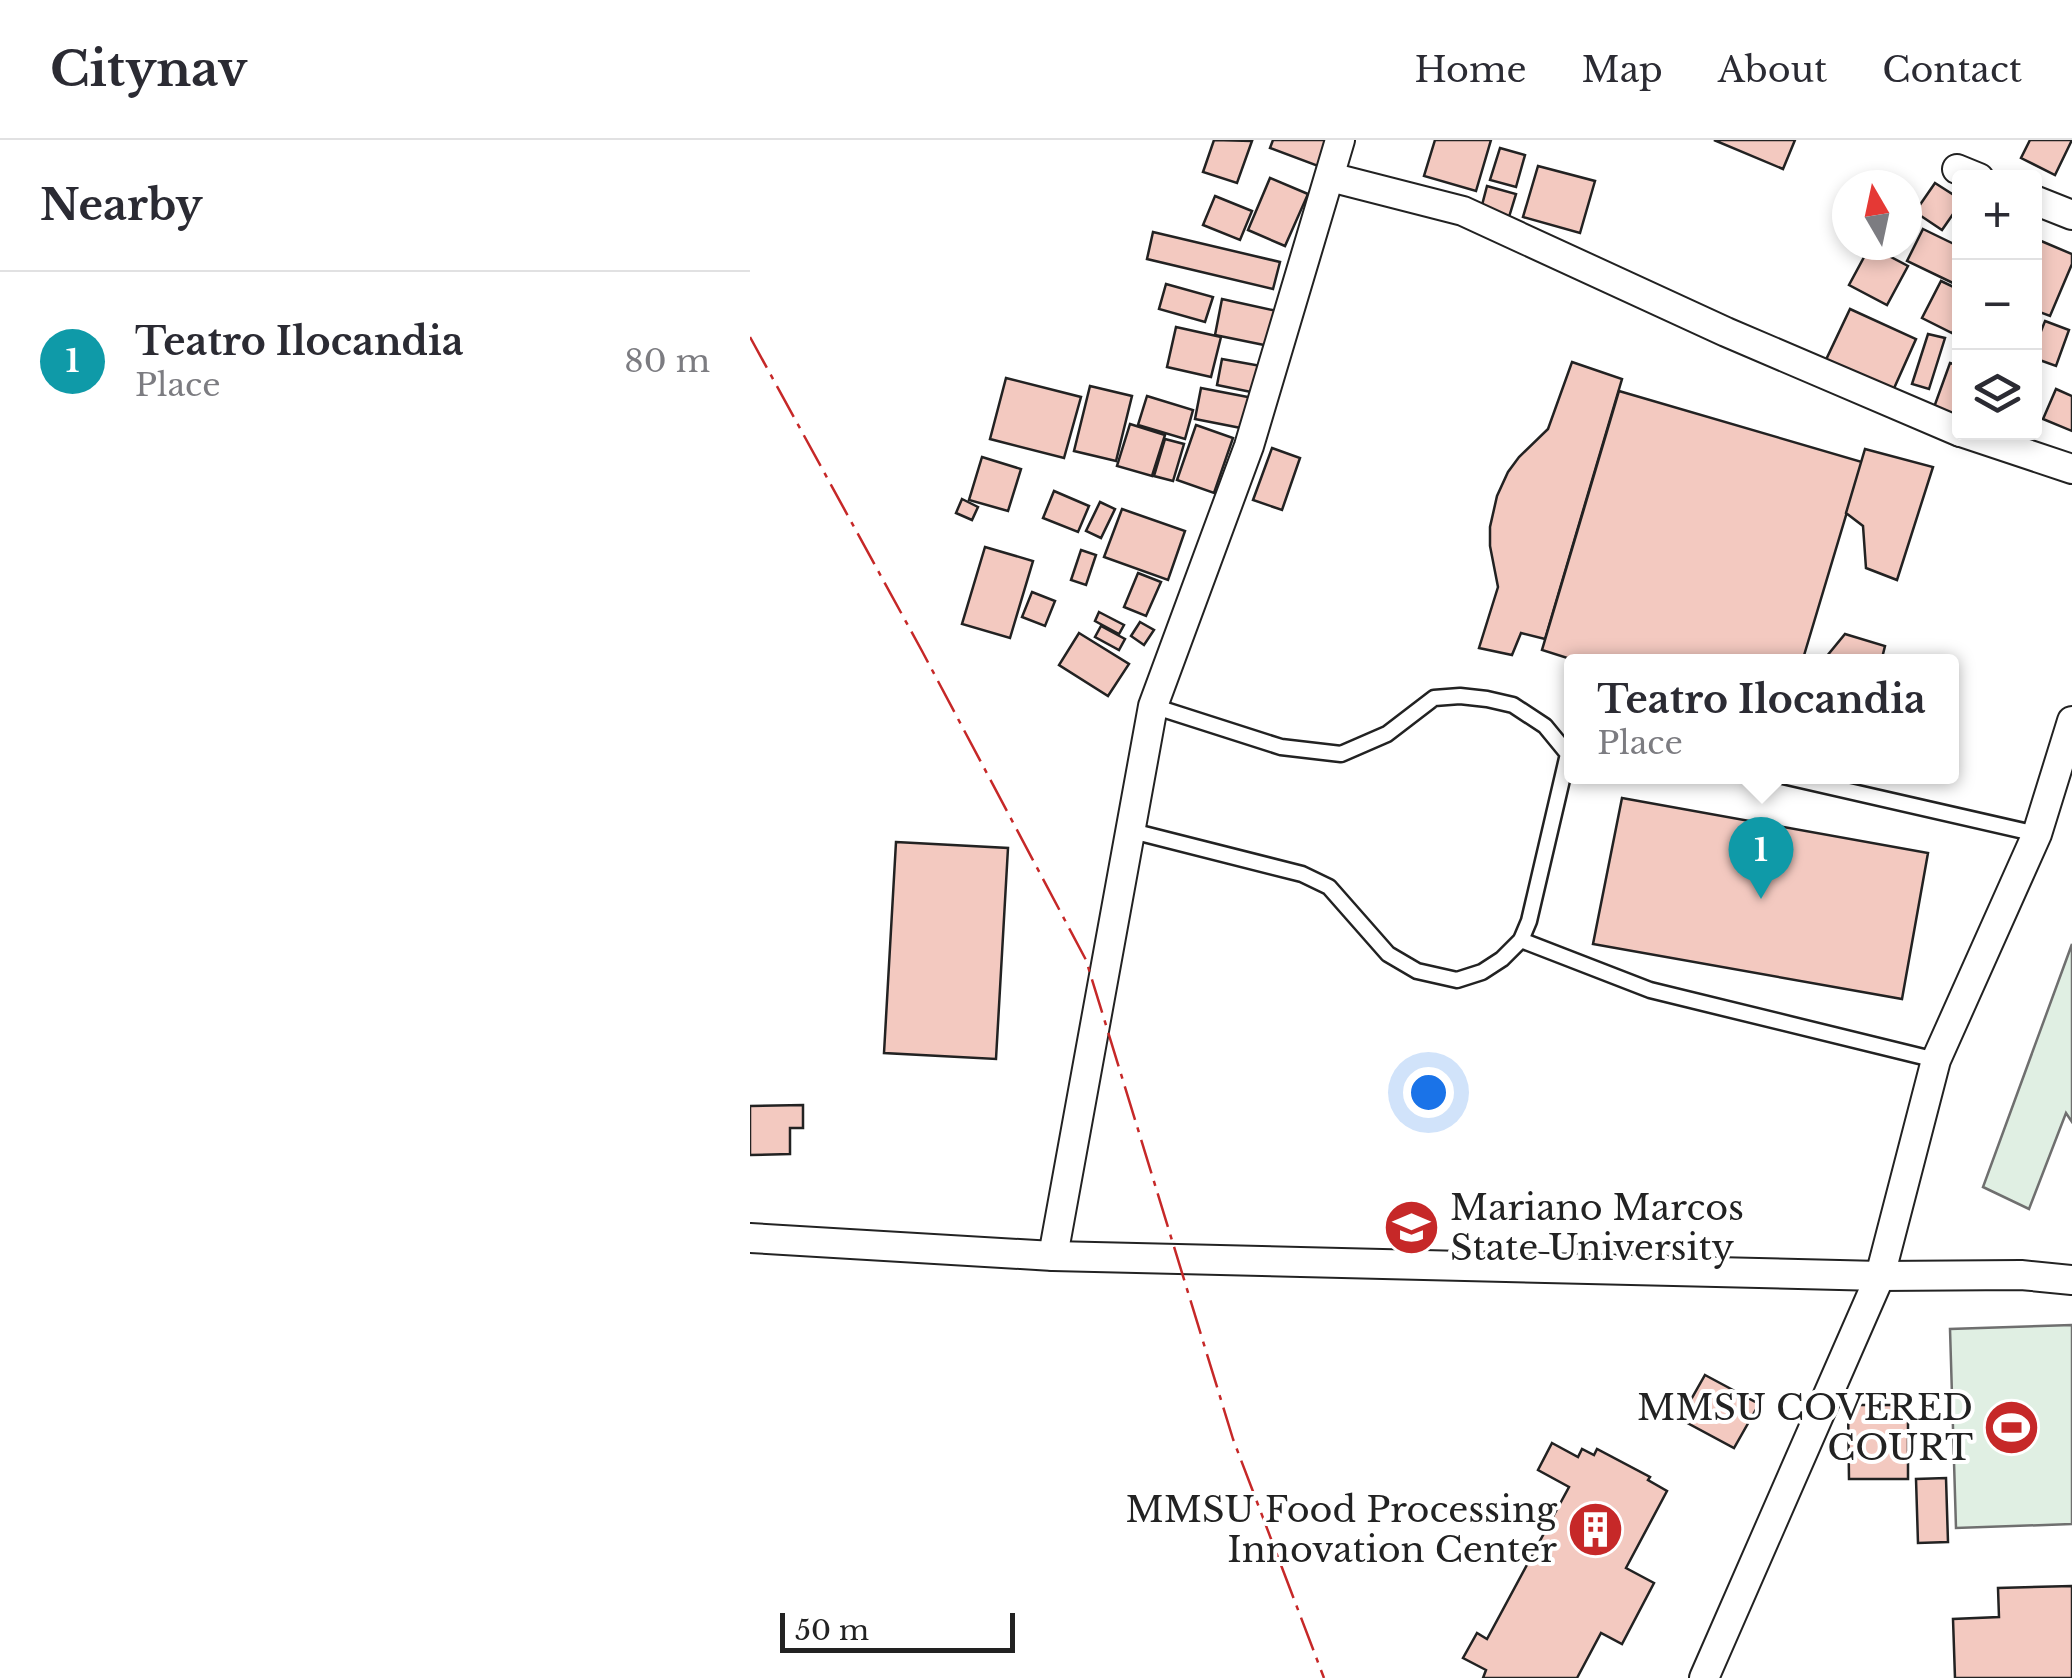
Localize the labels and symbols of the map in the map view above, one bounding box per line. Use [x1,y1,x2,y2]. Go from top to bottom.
north arrow [1832,170,1922,260]
pin: 1 [1728,816,1794,899]
your location [1403,1067,1454,1118]
place label: Mariano Marcos State University [1450,1186,1744,1269]
school or university icon: Mariano Marcos State University [1381,1197,1441,1257]
place label: MMSU COVERED COURT [1637,1386,1973,1469]
sports icon: MMSU COVERED COURT [1982,1397,2042,1457]
place label: MMSU Food Processing Innovation Center [1126,1488,1558,1571]
building icon: MMSU Food Processing Innovation Center [1566,1499,1626,1559]
scale bar [780,1608,1015,1652]

